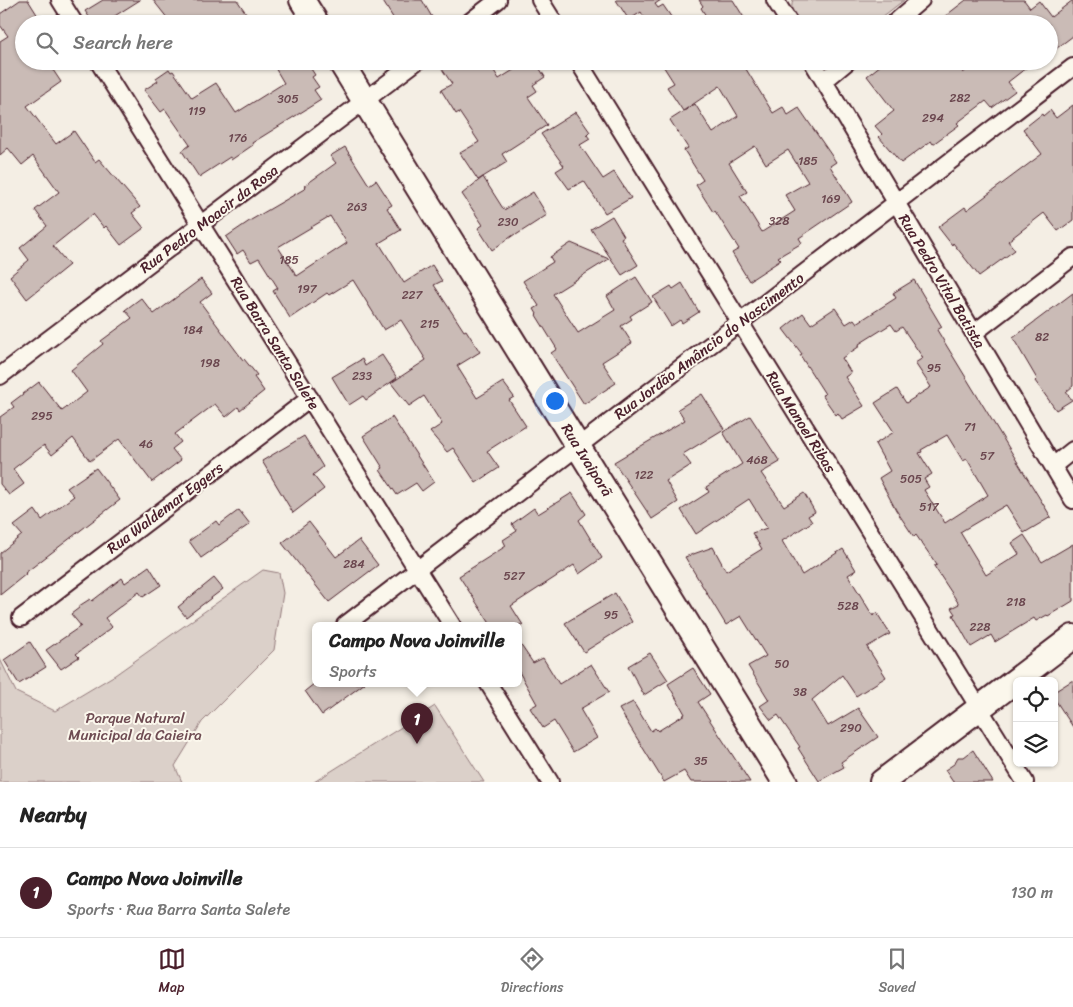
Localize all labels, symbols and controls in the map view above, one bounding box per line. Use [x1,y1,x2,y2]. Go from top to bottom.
search box [15,15,1058,70]
text: Search here [73,26,173,59]
icon: search [33,29,61,57]
house number: 282 [949,87,971,109]
house number: 305 [277,88,299,110]
house number: 119 [188,100,206,122]
house number: 294 [922,107,944,129]
house number: 176 [229,127,248,149]
house number: 185 [798,150,818,172]
street label: Rua Pedro Moacir da Rosa [134,158,285,280]
house number: 169 [821,188,841,210]
house number: 263 [347,196,368,218]
street label: Rua Pedro Vital Batista [891,209,993,354]
house number: 328 [769,210,789,232]
house number: 230 [497,211,519,233]
house number: 185 [279,249,299,271]
street label: Rua Jordão Amâncio do Nascimento [608,265,810,426]
street label: Rua Barra Santa Salete [223,271,327,415]
house number: 197 [297,278,318,300]
house number: 227 [402,284,423,306]
house number: 215 [420,313,440,335]
house number: 184 [183,319,203,341]
house number: 82 [1035,326,1049,348]
house number: 198 [200,352,220,374]
house number: 95 [927,357,941,379]
house number: 233 [352,365,372,387]
street label: Rua Manoel Ribas [759,366,843,478]
your location [542,388,568,414]
house number: 295 [31,405,53,427]
house number: 71 [964,416,976,438]
street label: Rua Ivaiporã [554,418,620,502]
house number: 46 [139,433,153,455]
house number: 57 [980,445,995,467]
house number: 468 [746,449,768,471]
street label: Rua Waldemar Eggers [101,455,229,561]
house number: 122 [635,464,654,486]
house number: 505 [900,468,922,490]
house number: 517 [919,496,940,518]
house number: 284 [343,553,365,575]
house number: 527 [503,565,526,587]
house number: 218 [1006,591,1026,613]
house number: 528 [837,595,859,617]
house number: 95 [604,604,618,626]
house number: 228 [969,616,991,638]
popup [312,622,522,687]
text: Campo Nova Joinville [329,624,505,657]
house number: 50 [775,653,790,675]
text: Sports [329,657,376,686]
map controls [1013,677,1058,767]
button: locate [1013,677,1058,722]
house number: 38 [793,681,807,703]
pin: 1 [401,703,433,744]
park label: Parque Natural Municipal da Caieira [68,705,202,748]
house number: 290 [840,717,862,739]
button: layers [1013,722,1058,767]
house number: 35 [694,750,708,772]
text: Nearby [20,796,86,834]
text: Campo Nova Joinville [67,862,242,895]
text: 1 [33,878,39,907]
text: 130 m [1011,878,1053,907]
text: Sports · Rua Barra Santa Salete [67,895,290,924]
tab: Map [158,945,186,1000]
tab: Directions [501,945,563,1000]
tab: Saved [879,945,915,1000]

